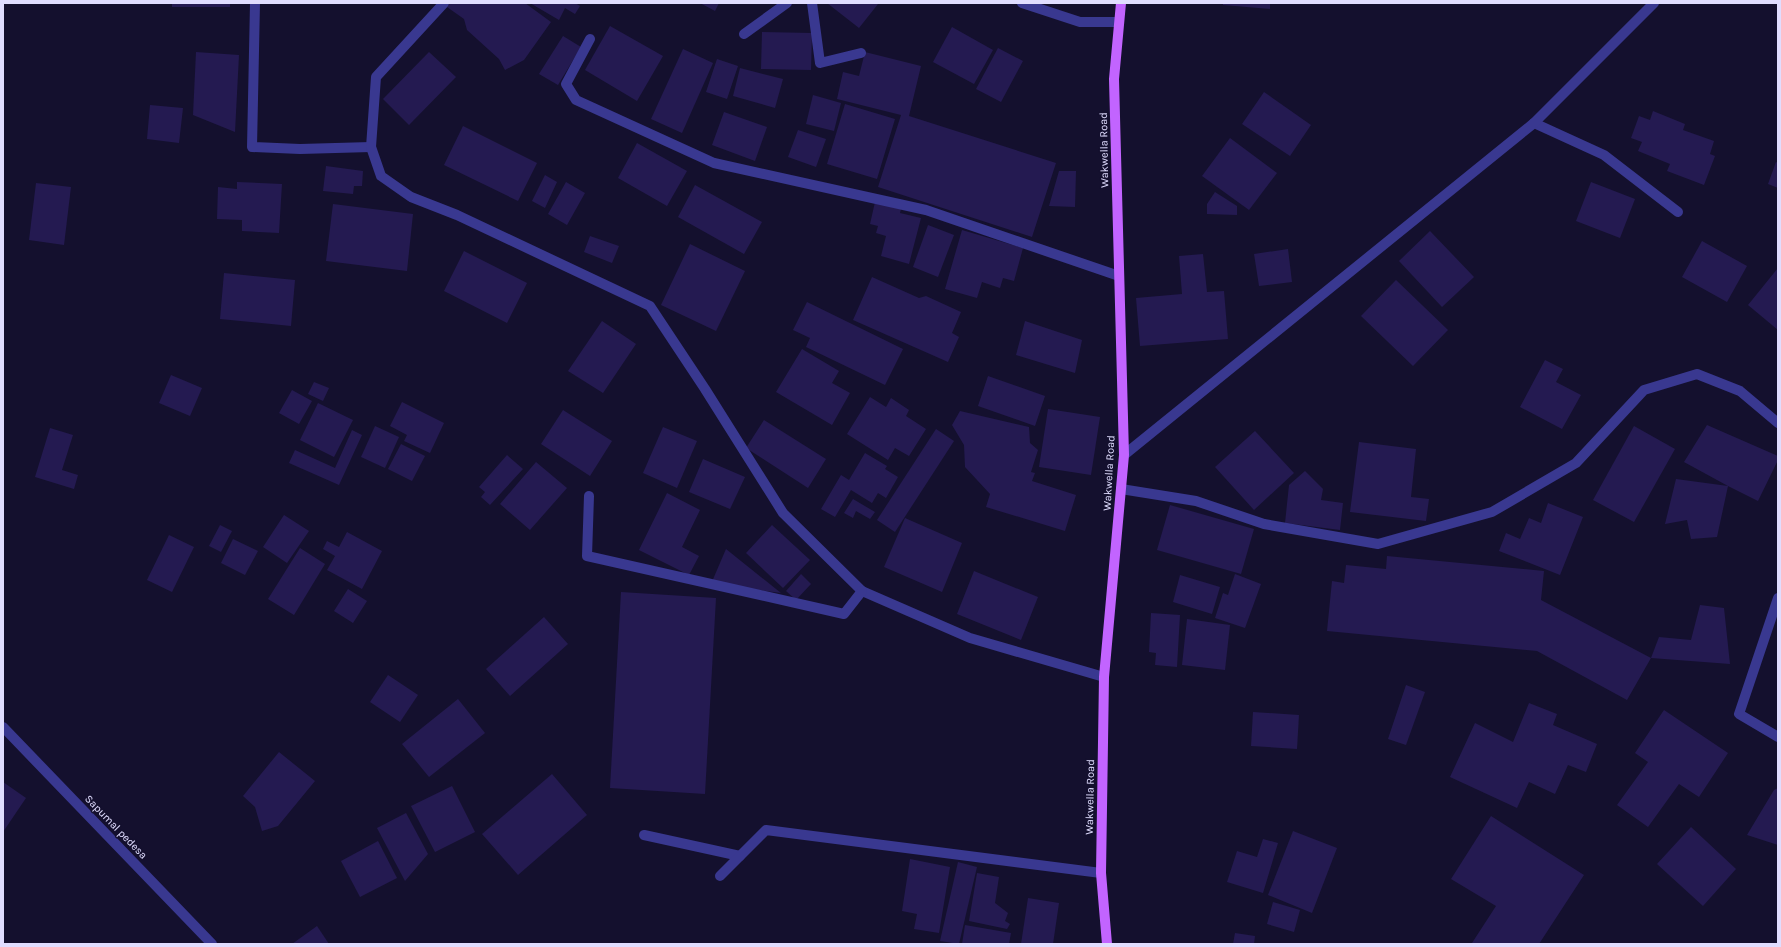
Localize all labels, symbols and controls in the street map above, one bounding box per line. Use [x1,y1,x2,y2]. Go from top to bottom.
street label: Wakwella Road [1097,112,1111,188]
street label: Wakwella Road [1101,435,1117,511]
street label: Wakwella Road [1083,759,1097,835]
street label: Sapumal pedesa [82,792,150,862]

